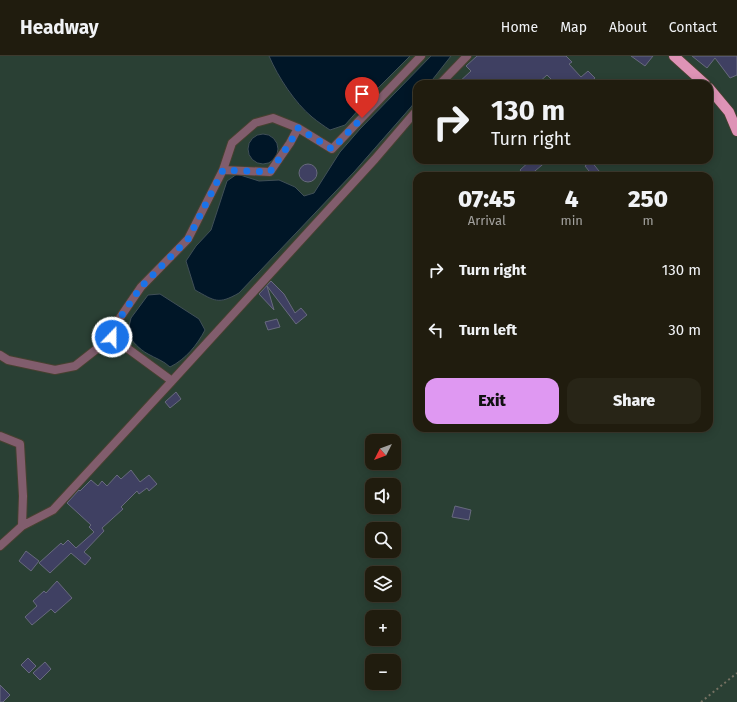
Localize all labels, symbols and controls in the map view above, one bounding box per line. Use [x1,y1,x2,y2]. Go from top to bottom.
text: Headway [20,16,99,39]
text: Home [501,19,538,36]
text: Map [560,19,587,36]
text: About [609,19,647,36]
text: Contact [669,19,717,36]
pin [345,77,379,118]
icon: arrive [351,83,373,105]
text: 130 m [491,94,565,127]
icon: right [425,96,477,148]
text: Turn right [491,128,571,150]
text: 07:45 [458,185,516,213]
text: 4 [565,185,579,213]
text: 250 [628,185,668,213]
text: Arrival [468,213,506,228]
text: min [561,213,583,228]
text: m [642,213,654,228]
icon: right [425,259,447,281]
text: Turn right [459,261,526,279]
text: 130 m [662,261,701,279]
position arrow [91,316,133,358]
icon: left [425,319,447,341]
text: Turn left [459,321,517,339]
text: 30 m [668,321,701,339]
button: Exit [425,378,559,424]
button: Share [567,378,701,424]
north arrow [365,434,401,470]
map controls [365,434,401,690]
button: sound [365,478,401,514]
button: search [365,522,401,558]
button: layers [365,566,401,602]
button: + [365,610,401,646]
button: − [365,654,401,690]

